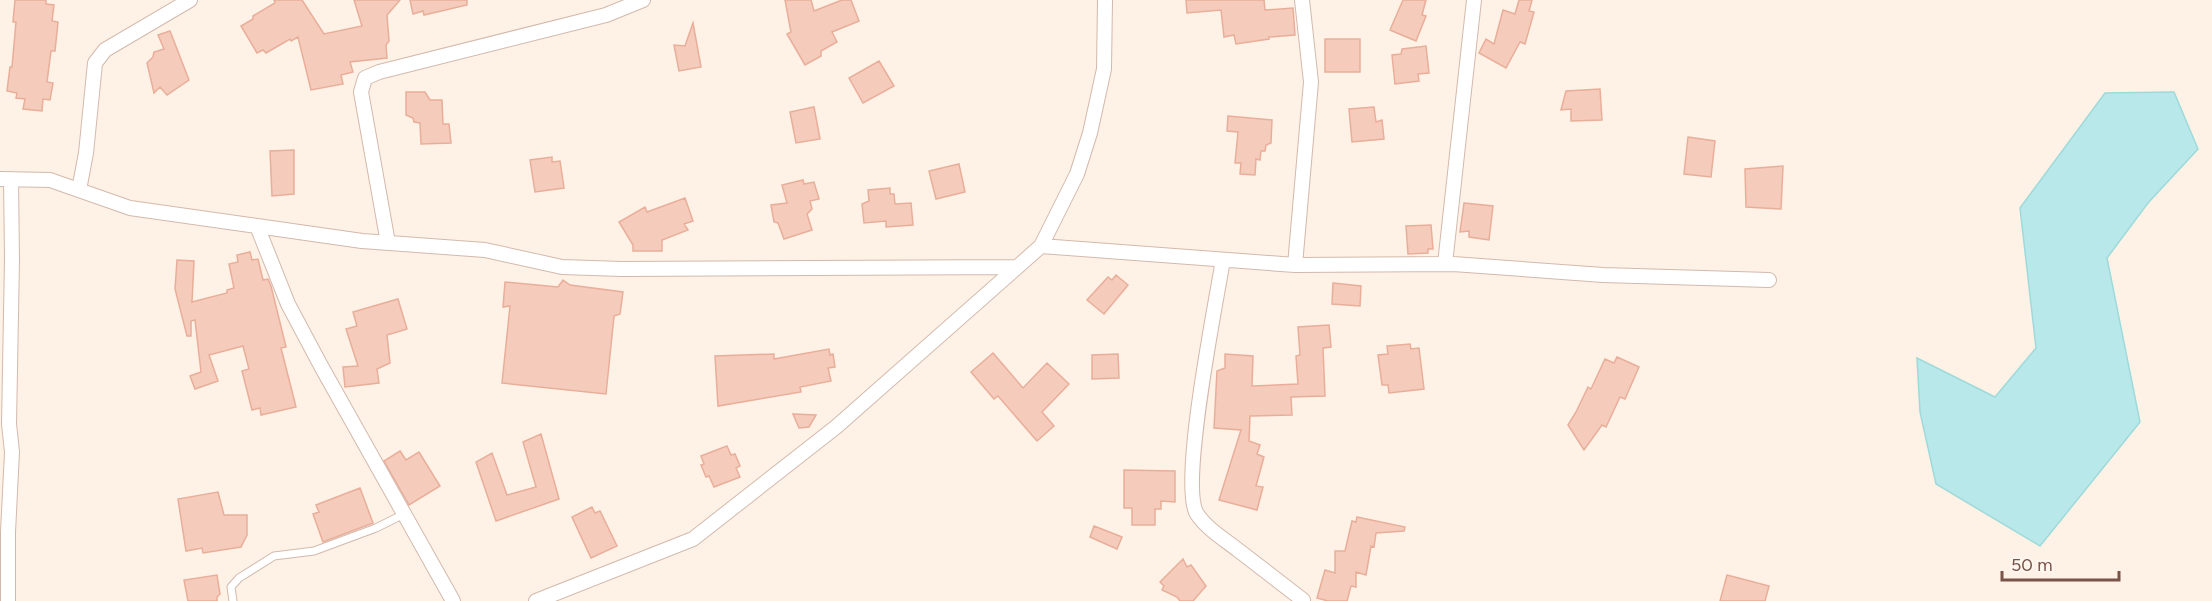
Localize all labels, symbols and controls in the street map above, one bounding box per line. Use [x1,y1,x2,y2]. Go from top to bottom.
scale bar [2002,544,2119,582]
text: 50 m [2011,554,2053,576]

